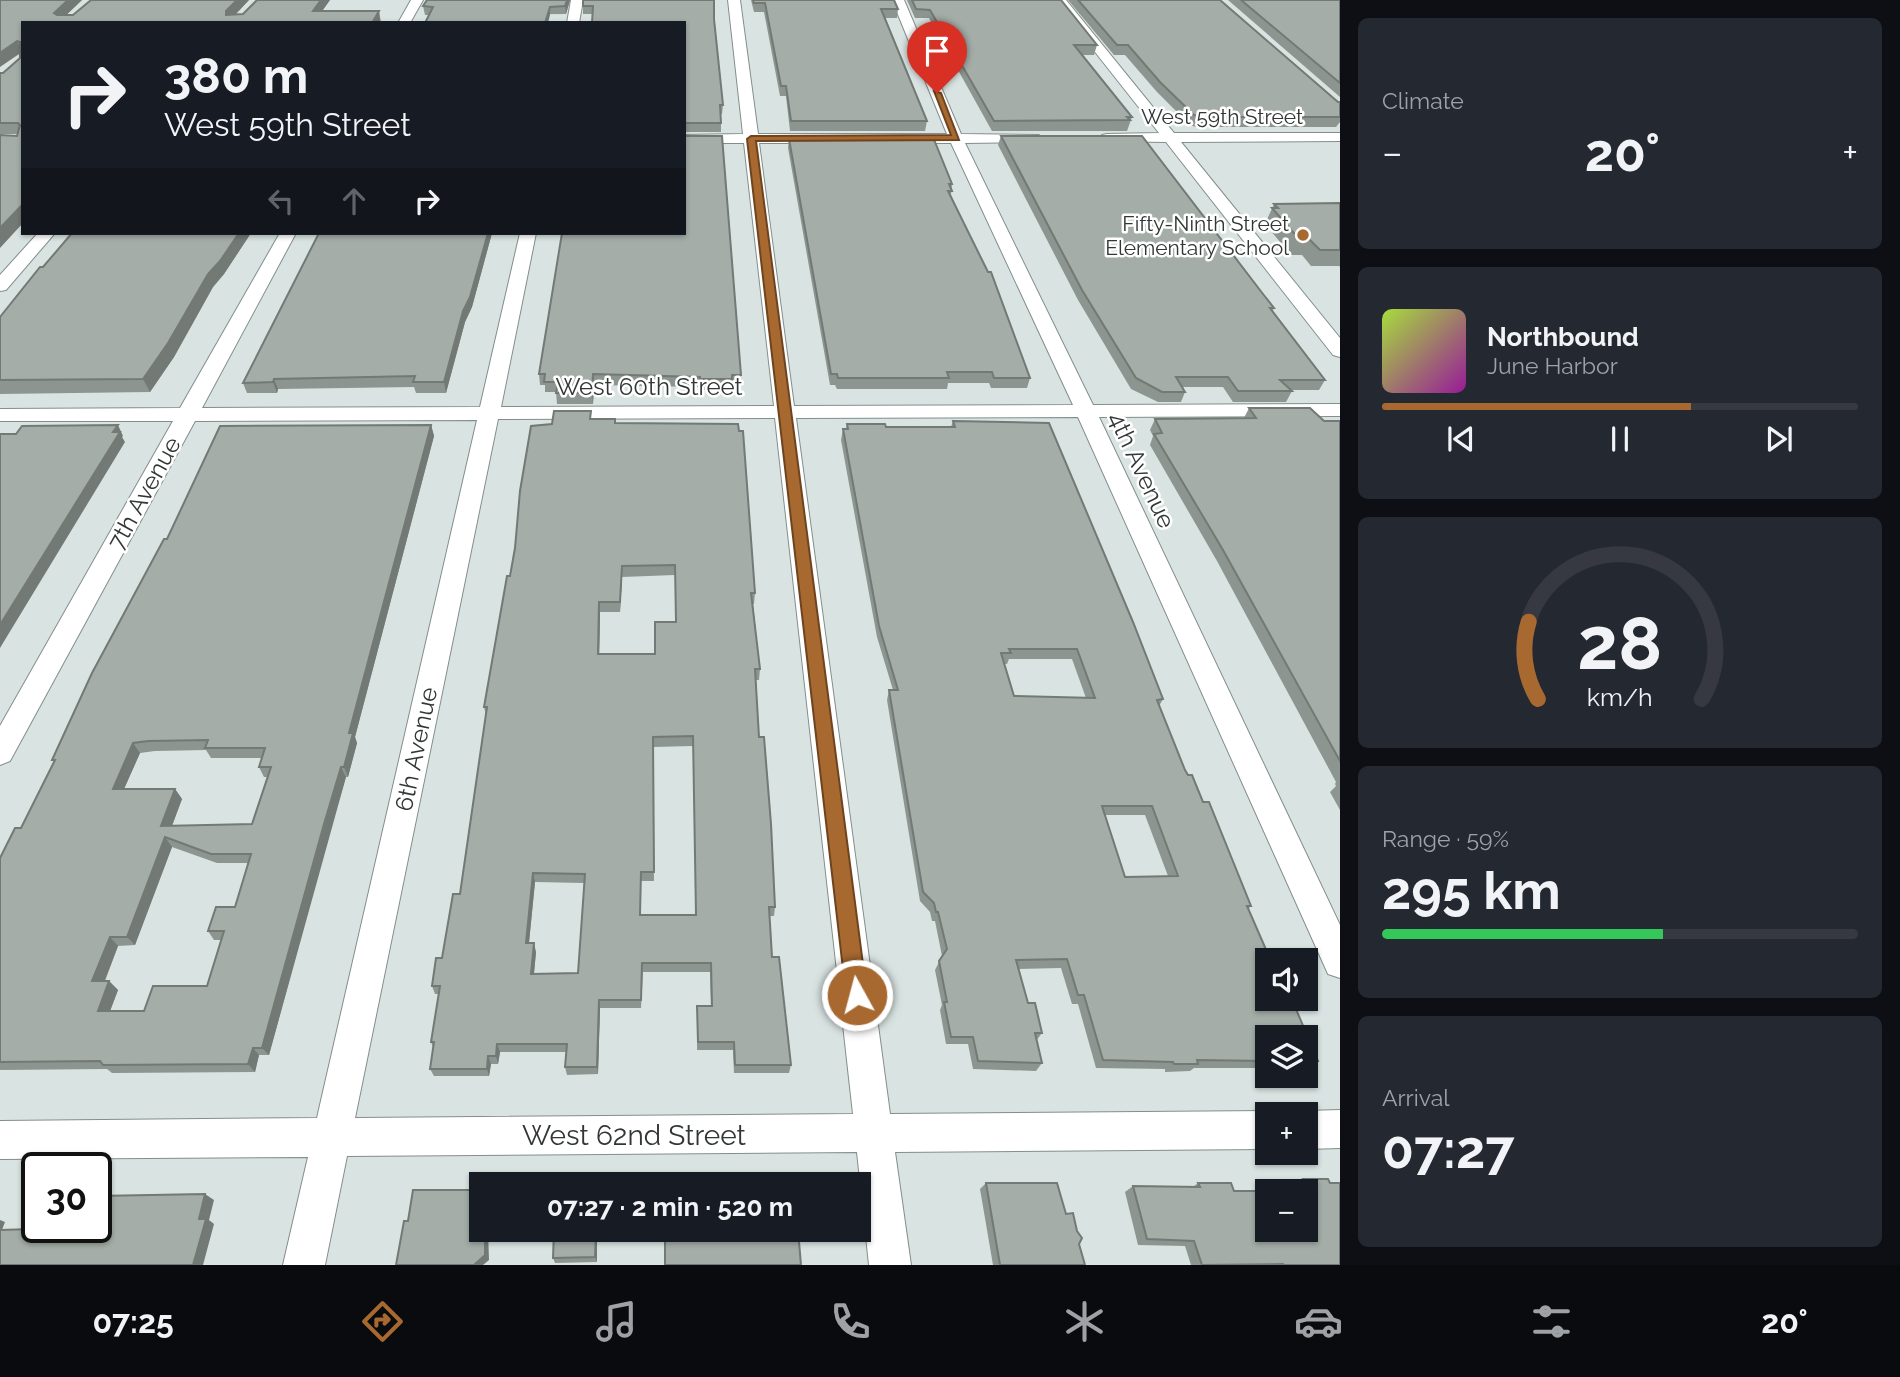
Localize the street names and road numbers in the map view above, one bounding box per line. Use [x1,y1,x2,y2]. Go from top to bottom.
street label: West 59th Street [1141,104,1303,129]
street label: West 60th Street [555,372,743,401]
street label: 4th Avenue [1103,407,1181,533]
street label: 7th Avenue [101,432,187,554]
street label: 6th Avenue [389,684,443,814]
street label: West 62nd Street [522,1119,747,1152]

